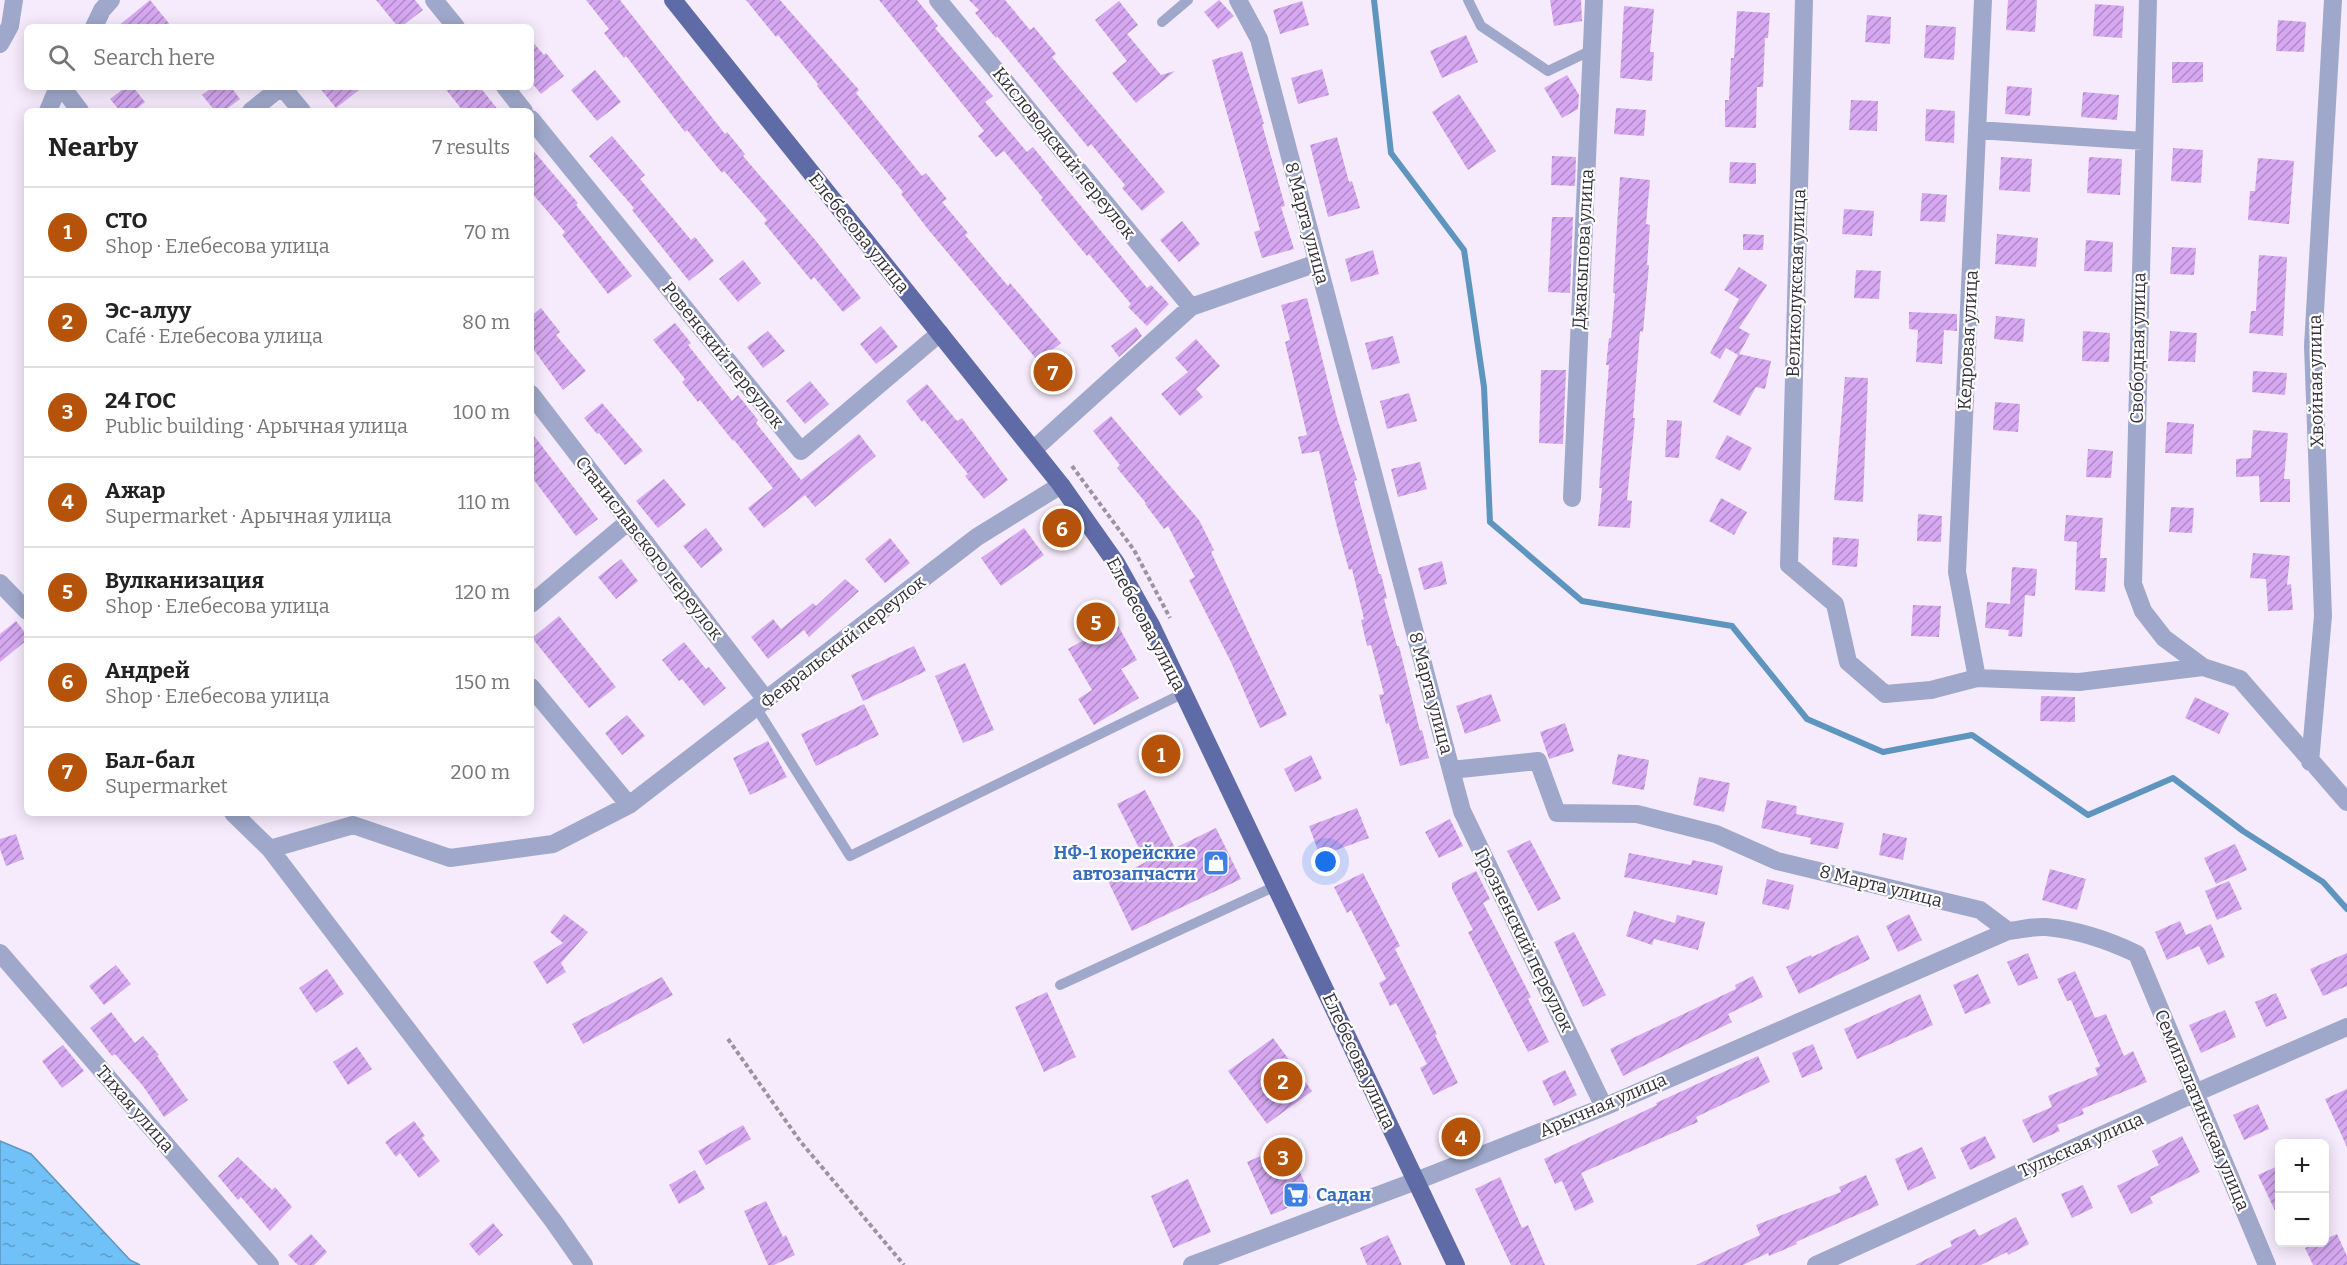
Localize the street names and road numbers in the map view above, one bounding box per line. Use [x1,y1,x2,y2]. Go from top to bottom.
street label: Кисловодский переулок [988,63,1140,244]
street label: 8 Марта улица [1280,159,1334,287]
street label: Джакыпова улица [1568,168,1598,330]
street label: Елебесова улица [804,169,914,298]
street label: Великолукская улица [1782,188,1810,378]
street label: Кедровая улица [1953,269,1983,411]
street label: Свободная улица [2126,272,2150,424]
street label: Ровенский переулок [657,278,789,433]
street label: Хвойная улица [2304,314,2328,448]
street label: Станиславского переулок [570,452,728,645]
street label: Елебесова улица [1102,553,1191,695]
street label: Февральский переулок [756,570,930,713]
street label: 8 Марта улица [1404,629,1458,757]
street label: Грозненский переулок [1470,844,1578,1036]
street label: 8 Марта улица [1817,860,1945,912]
street label: Елебесова улица [1318,989,1400,1133]
street label: Семипалатинская улица [2150,1006,2254,1214]
street label: Тихая улица [91,1061,179,1157]
street label: Арычная улица [1536,1068,1670,1142]
street label: Тульская улица [2015,1108,2147,1182]

